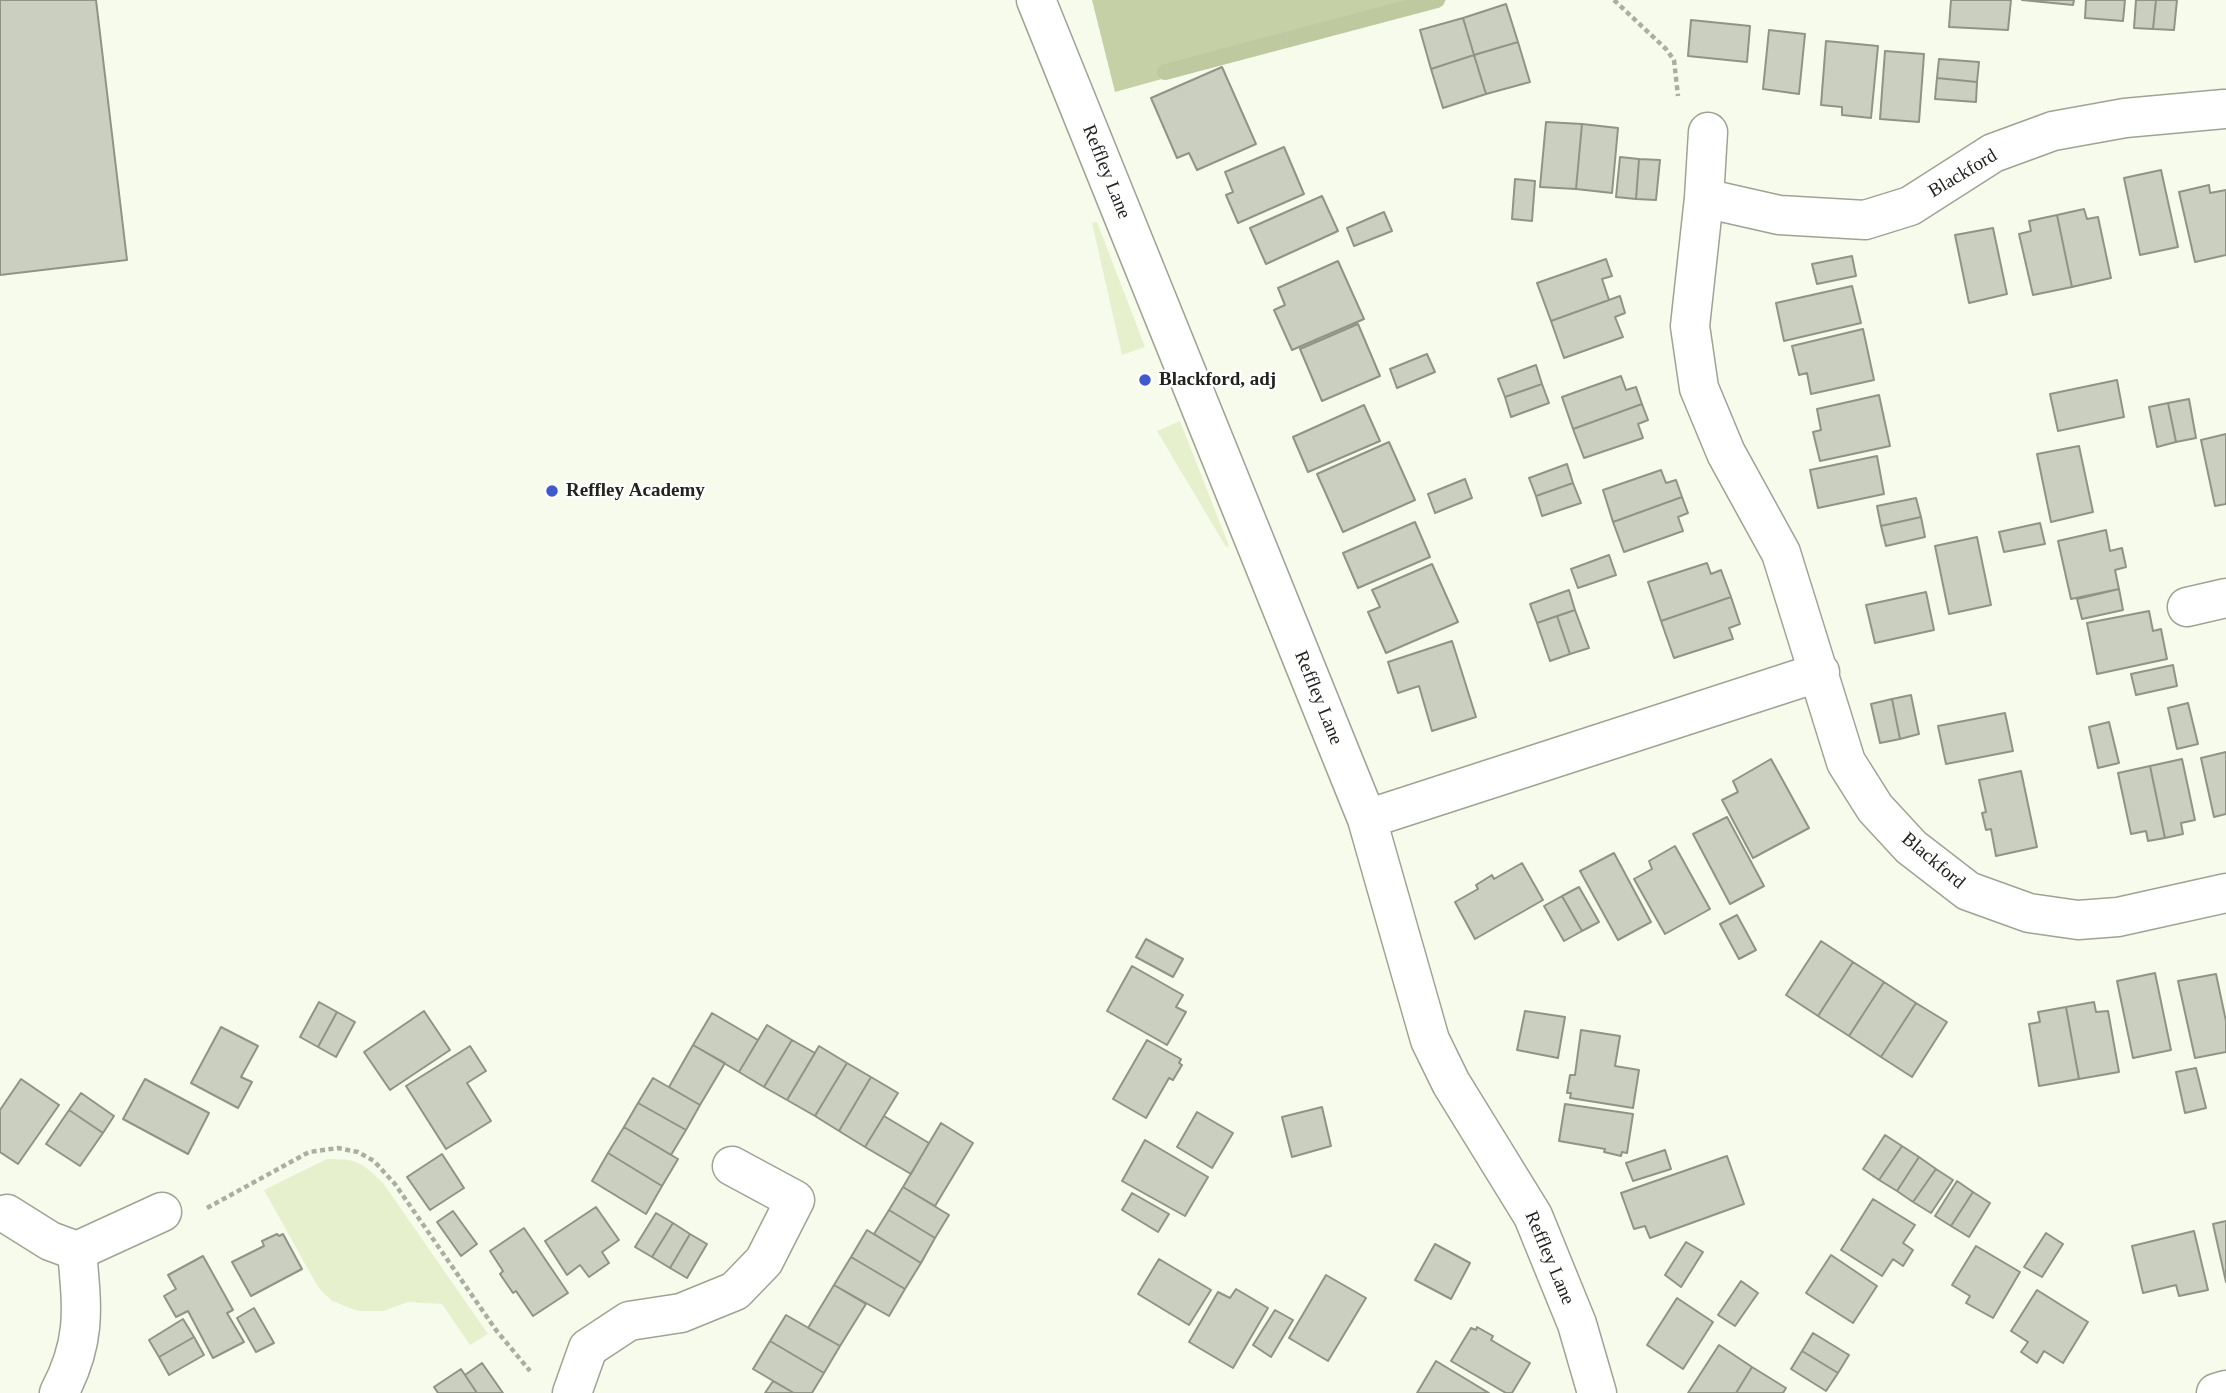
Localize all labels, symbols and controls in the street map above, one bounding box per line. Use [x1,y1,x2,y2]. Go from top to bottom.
street label: Reffley Lane [1077,122,1135,222]
street label: Blackford [1925,145,2001,203]
place label: Blackford, adj [1159,369,1276,391]
marker: Blackford, adj [1137,372,1153,388]
place label: Reffley Academy [566,480,705,502]
marker: Reffley Academy [544,483,560,499]
street label: Reffley Lane [1289,648,1347,748]
street label: Blackford [1897,828,1969,894]
street label: Reffley Lane [1519,1208,1579,1308]

